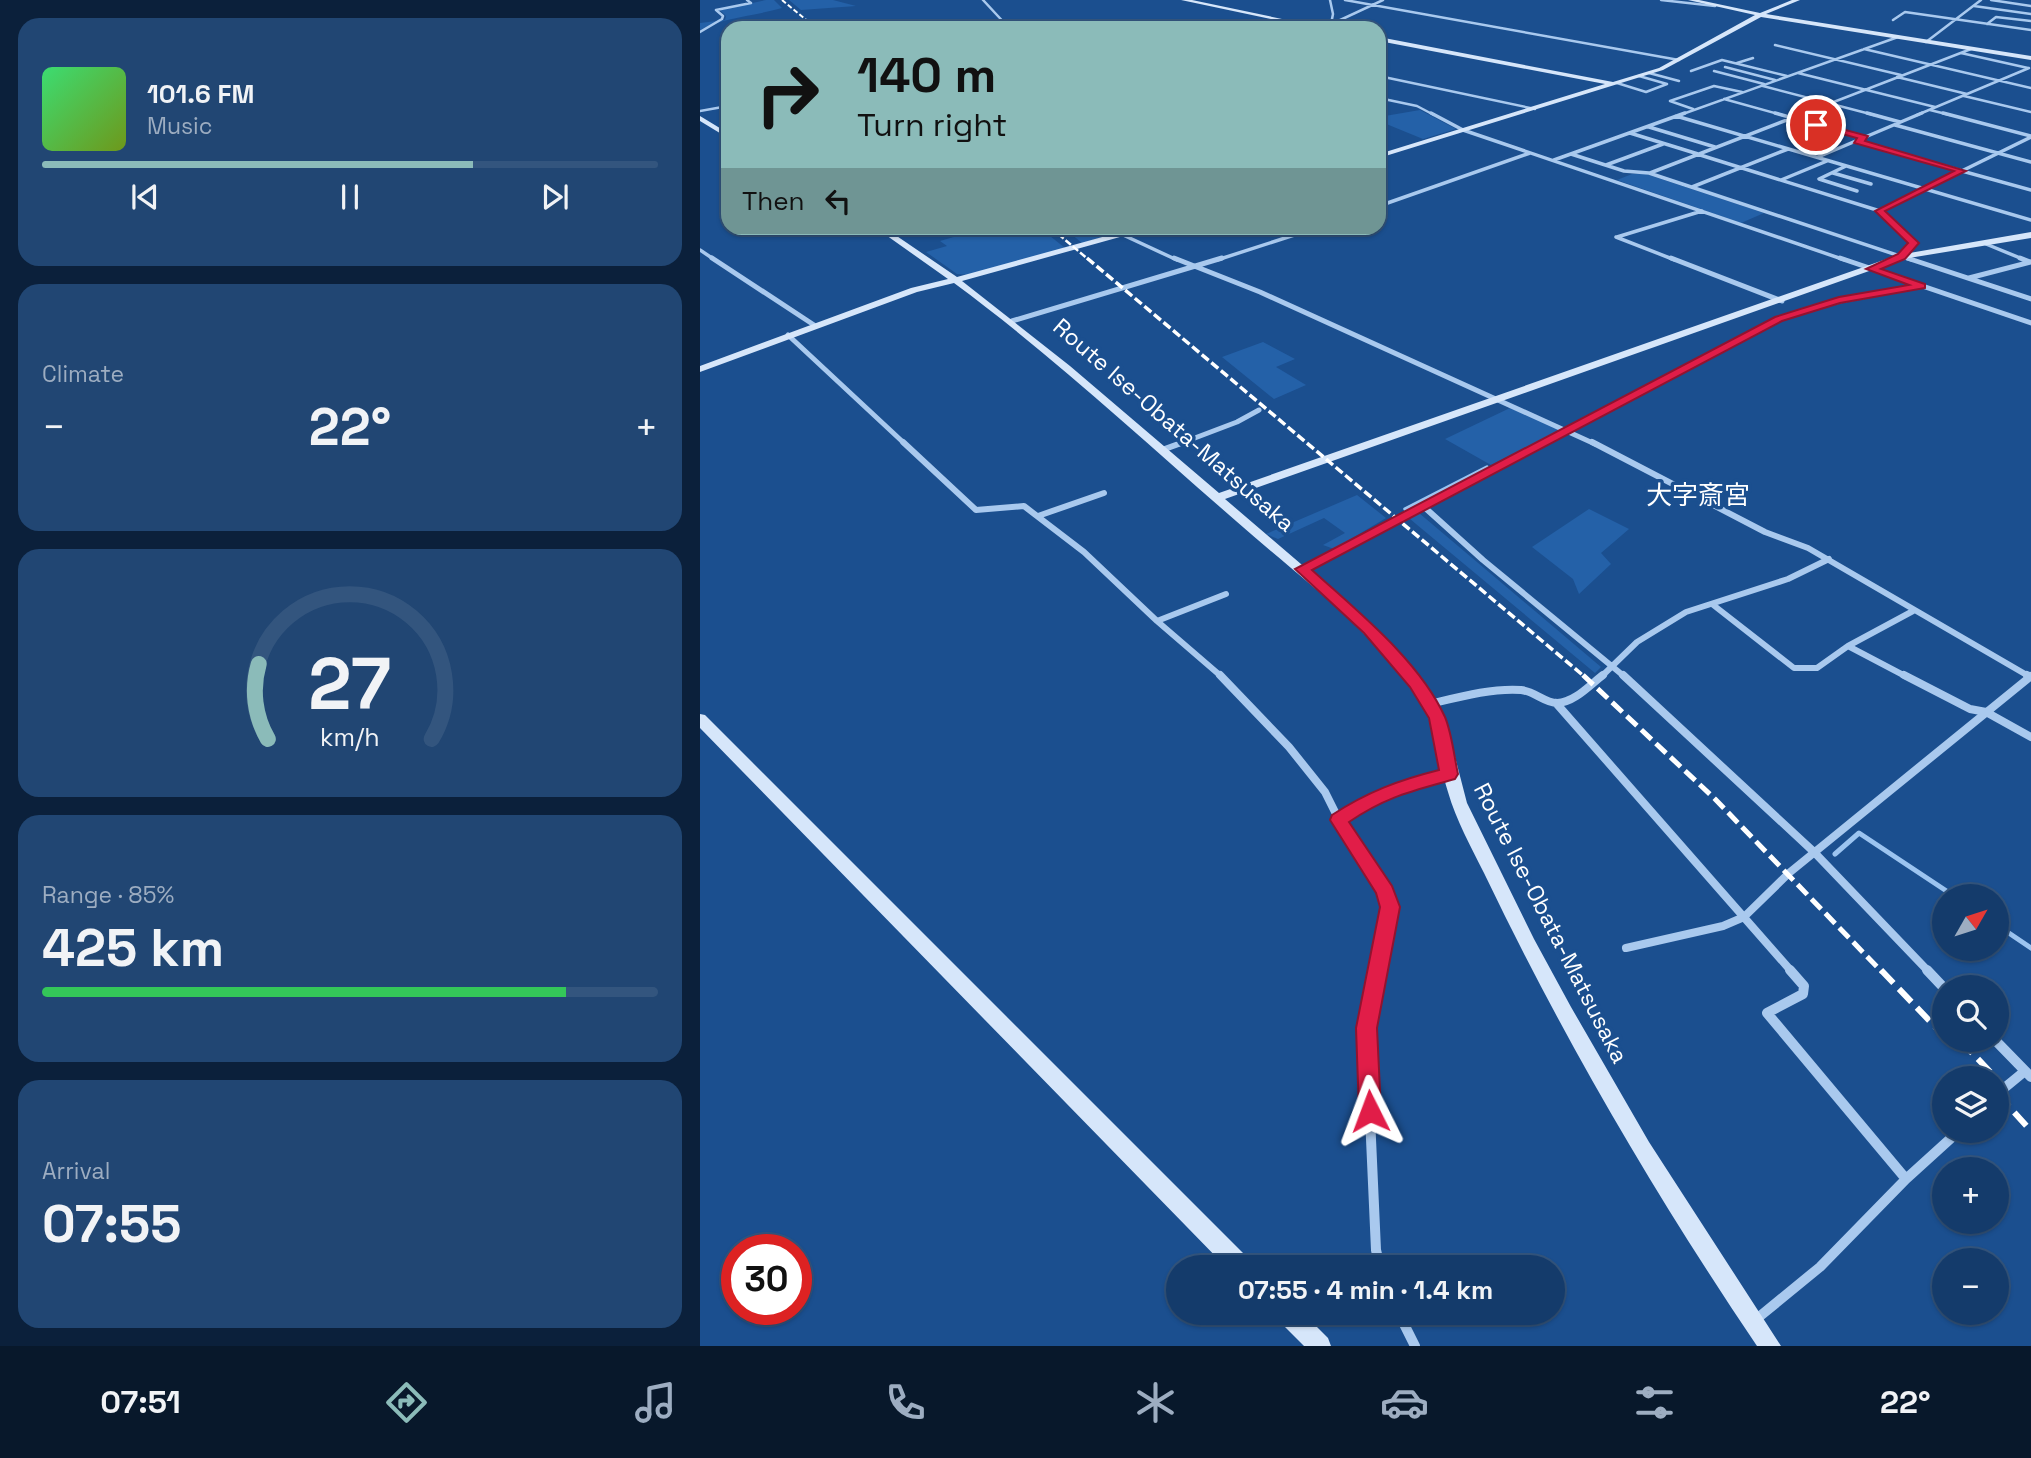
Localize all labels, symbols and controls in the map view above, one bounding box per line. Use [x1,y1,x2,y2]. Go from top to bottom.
text: 140 m [857,44,996,106]
icon: right [742,49,833,140]
text: 101.6 FM [147,77,254,111]
pin [1786,95,1846,155]
text: Turn right [857,105,1007,145]
icon: arrive [1797,106,1835,144]
text: Music [147,111,212,141]
icon: previous [126,178,164,216]
icon: pause [331,178,369,216]
icon: next [536,178,574,216]
icon: left [819,182,857,220]
text: Then [742,184,805,218]
street label: Route Ise-Obata-Matsusaka [1047,312,1301,538]
text: Climate [42,359,124,389]
text: 22° [309,394,391,460]
text: − [42,403,66,451]
text: + [634,403,658,451]
district label: 大字斎宮 [1646,478,1750,512]
text: 27 [309,637,391,730]
text: km/h [320,721,380,753]
street label: Route Ise-Obata-Matsusaka [1467,778,1635,1068]
text: Range · 85% [42,880,174,910]
north arrow [1932,884,2009,961]
map controls [1932,884,2009,1325]
text: 425 km [42,915,224,981]
button: search [1932,975,2009,1052]
button: layers [1932,1066,2009,1143]
position arrow [1333,1074,1407,1148]
text: Arrival [42,1156,110,1186]
button: + [1932,1157,2009,1234]
text: 07:55 [42,1191,181,1257]
speed limit sign: 30 [721,1234,812,1325]
button: − [1932,1248,2009,1325]
text: 07:55 · 4 min · 1.4 km [1238,1273,1493,1307]
icon: directions [382,1378,431,1427]
icon: music [631,1378,680,1427]
icon: phone [881,1378,930,1427]
icon: climate [1131,1378,1180,1427]
icon: car [1380,1378,1429,1427]
icon: filters [1630,1378,1679,1427]
text: 07:51 [100,1382,181,1422]
text: 22° [1880,1382,1931,1422]

